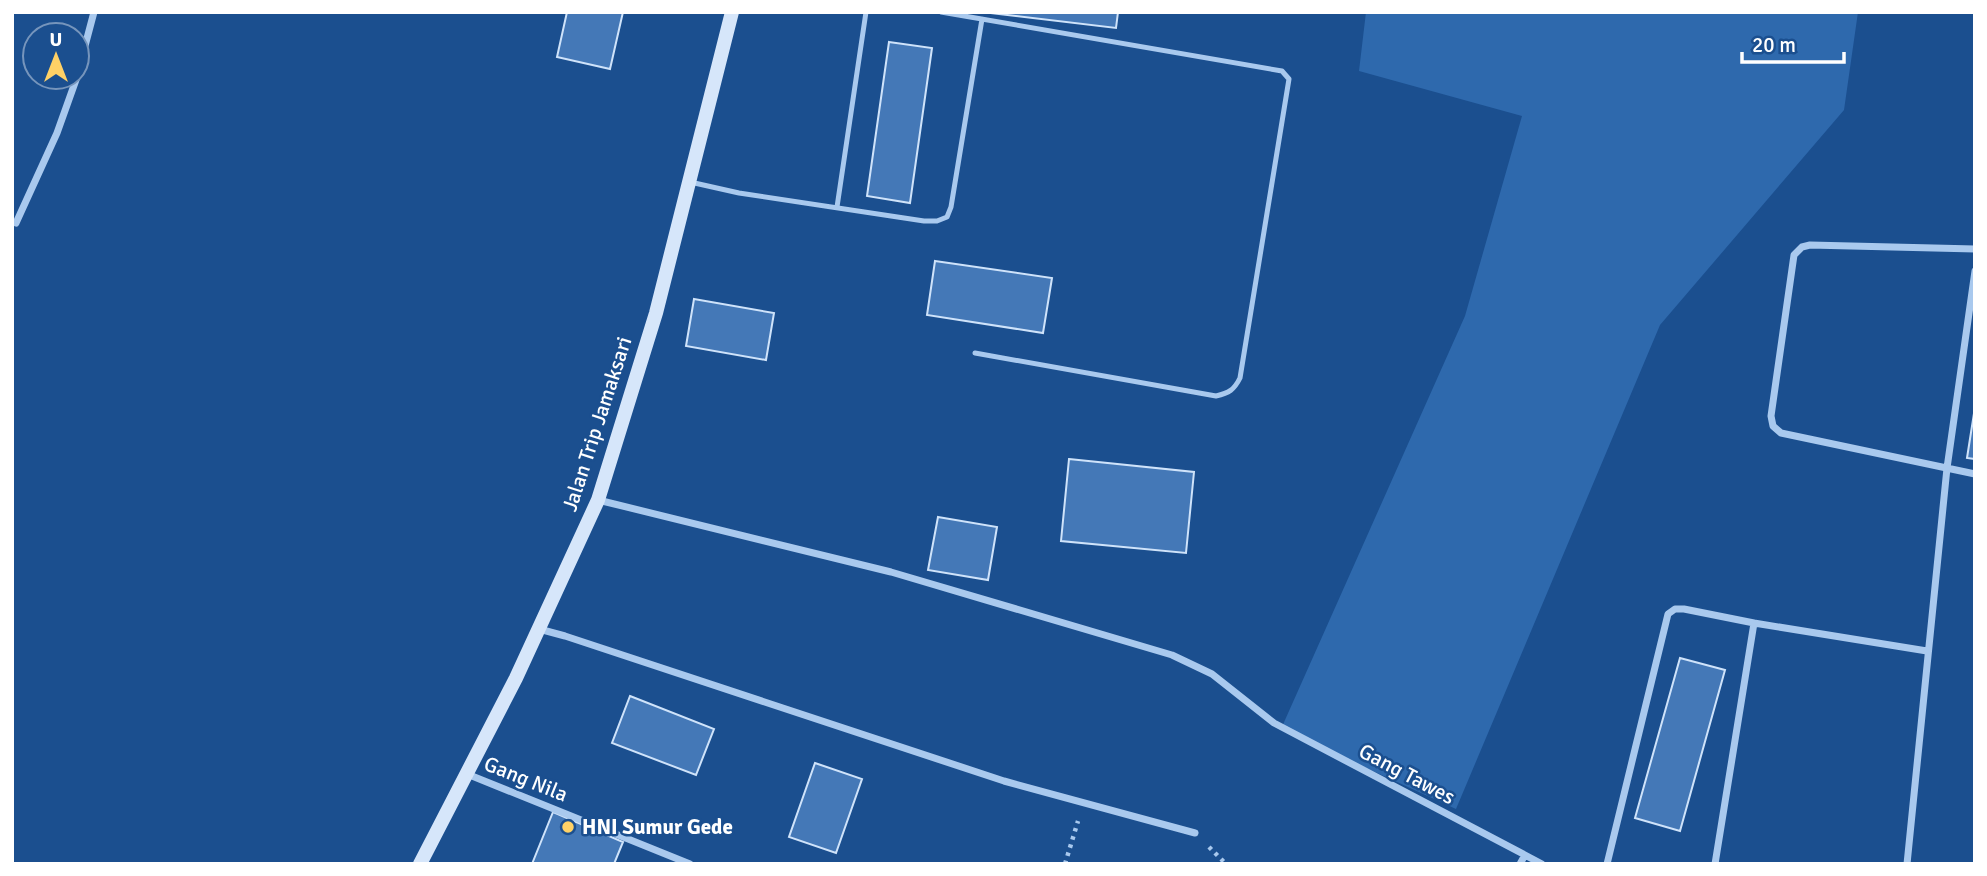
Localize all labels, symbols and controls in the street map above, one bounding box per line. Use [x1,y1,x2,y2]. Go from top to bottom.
north arrow [21,21,91,91]
scale bar [1742,21,1843,65]
text: U [50,28,62,52]
text: 20 m [1752,32,1796,58]
street label: Jalan Trip Jamaksari [556,333,638,515]
street label: Gang Tawes [1354,738,1460,810]
street label: Gang Nila [480,750,572,808]
place label: HNI Sumur Gede [582,814,733,840]
marker: HNI Sumur Gede [560,819,576,835]

